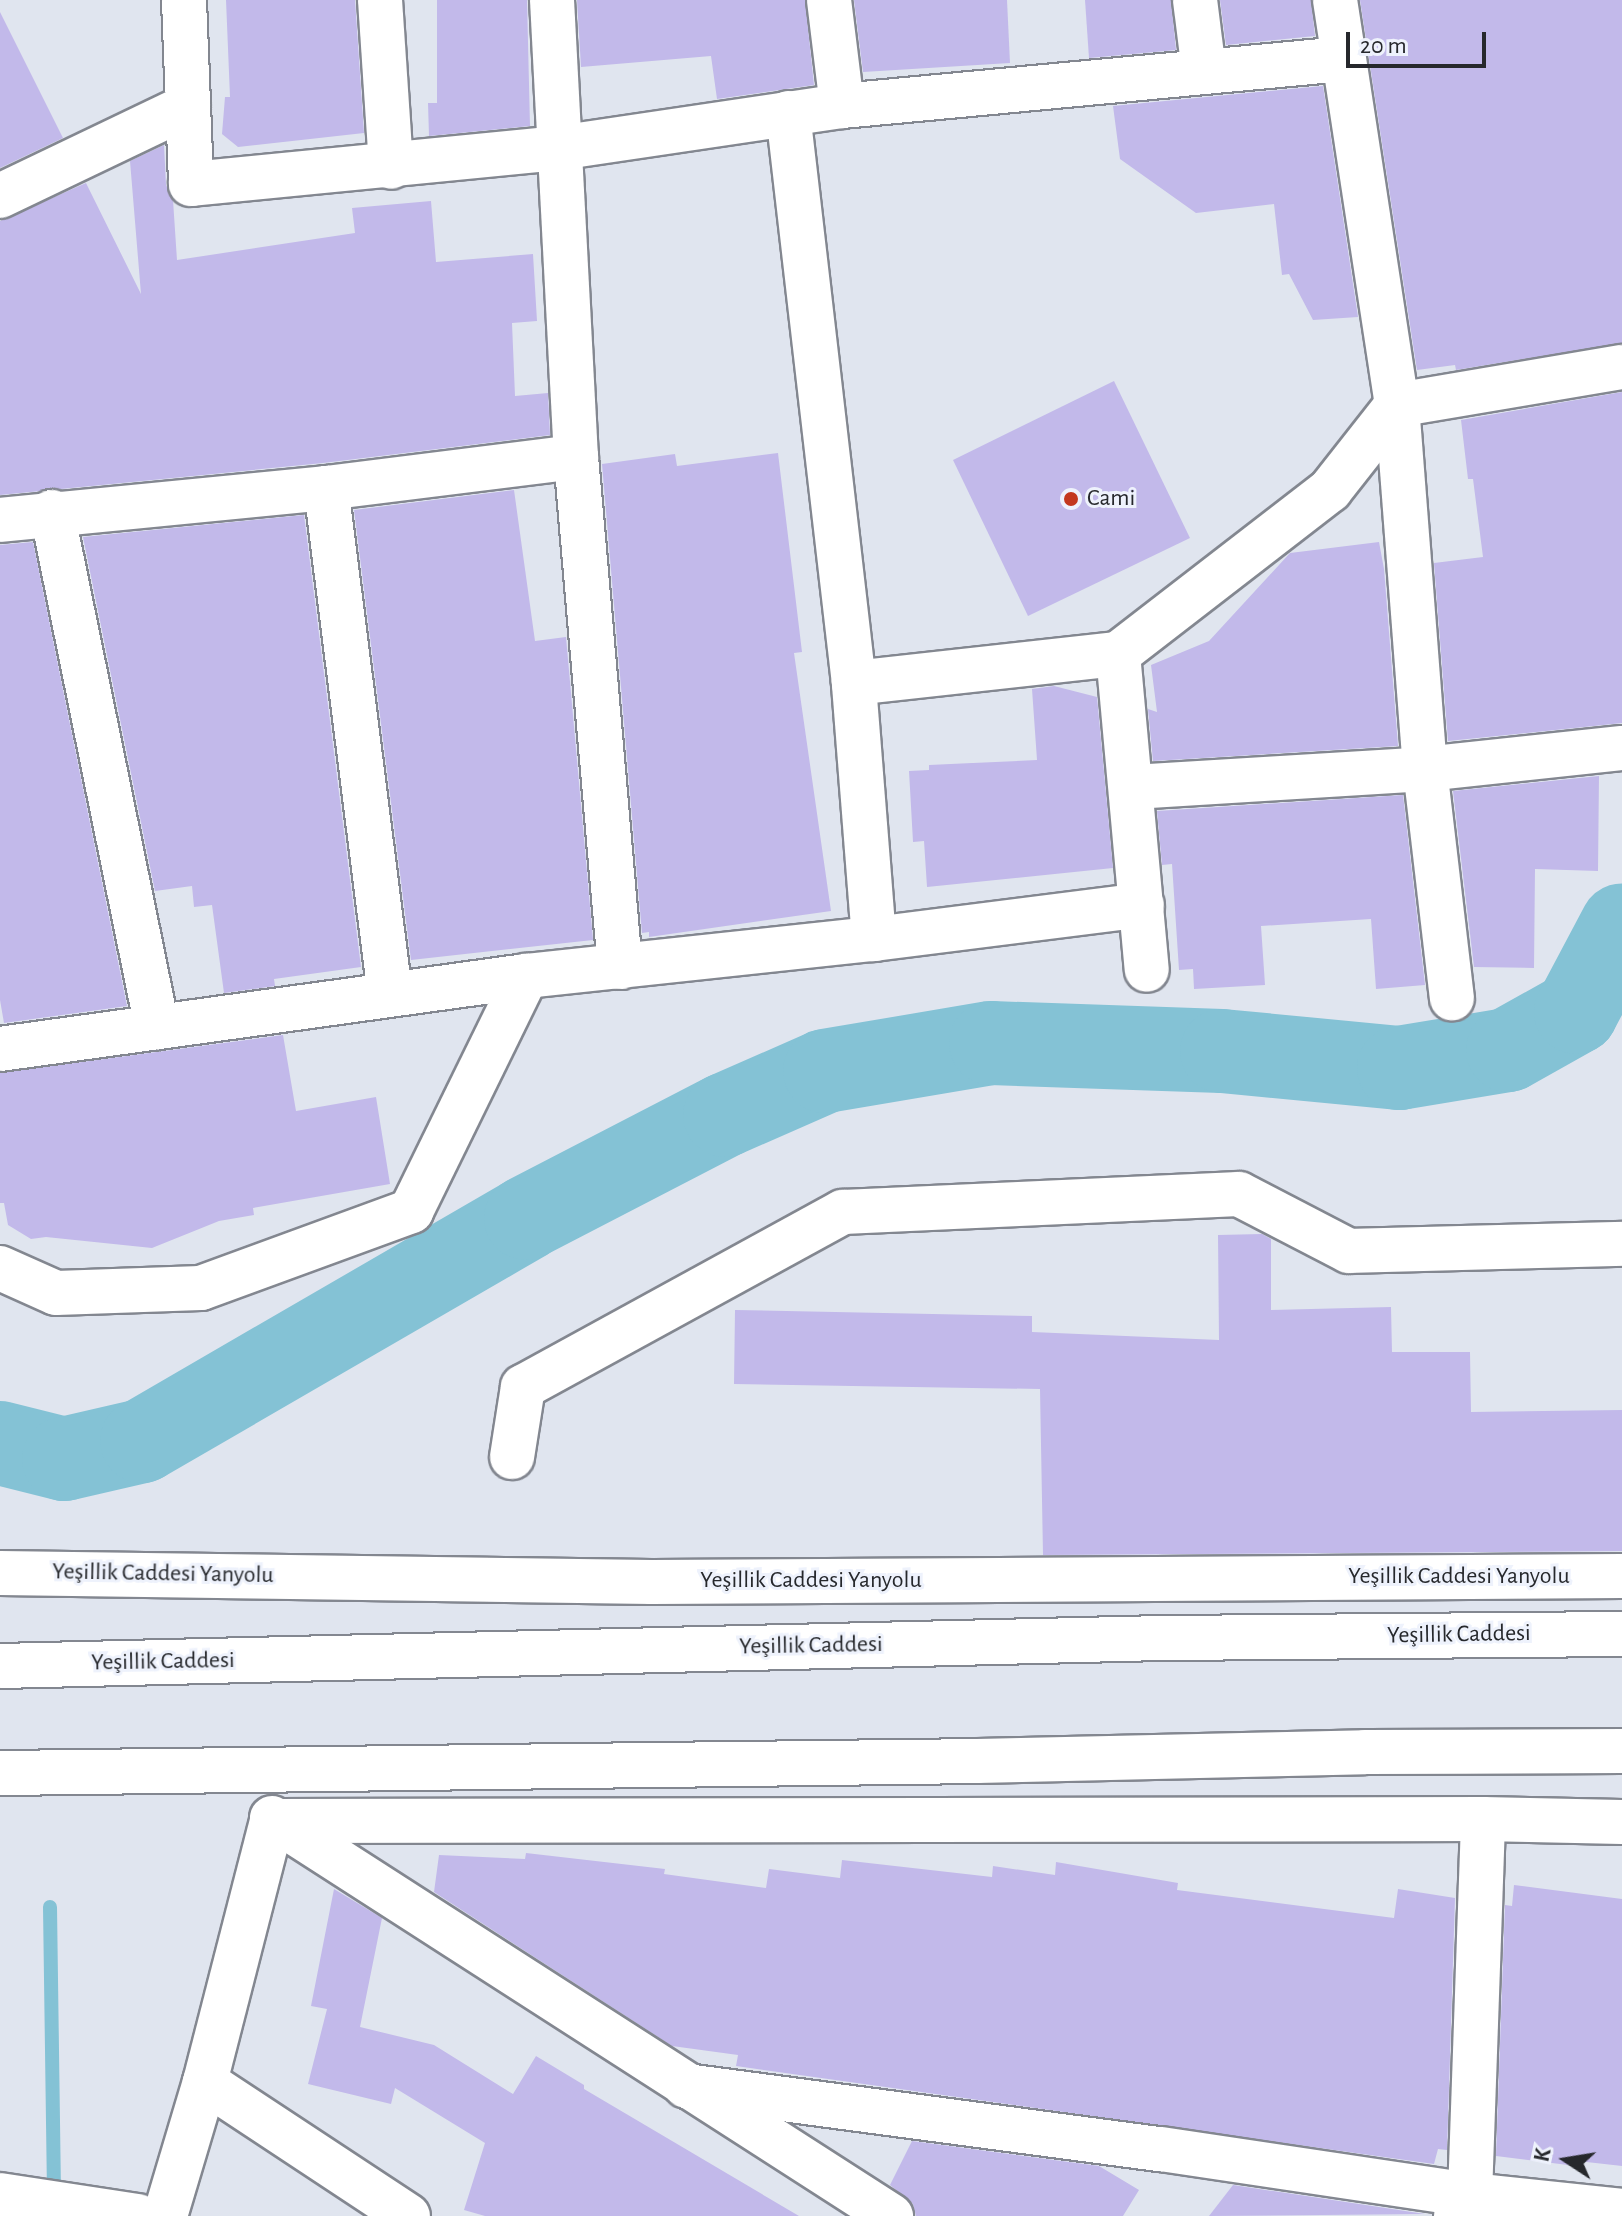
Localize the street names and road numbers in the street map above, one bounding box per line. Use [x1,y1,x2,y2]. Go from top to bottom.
street label: Yeşillik Caddesi Yanyolu [52,1558,274,1590]
street label: Yeşillik Caddesi Yanyolu [1348,1563,1570,1591]
street label: Yeşillik Caddesi Yanyolu [700,1567,922,1595]
street label: Yeşillik Caddesi [1387,1619,1531,1651]
street label: Yeşillik Caddesi [739,1630,883,1662]
street label: Yeşillik Caddesi [91,1646,235,1678]

